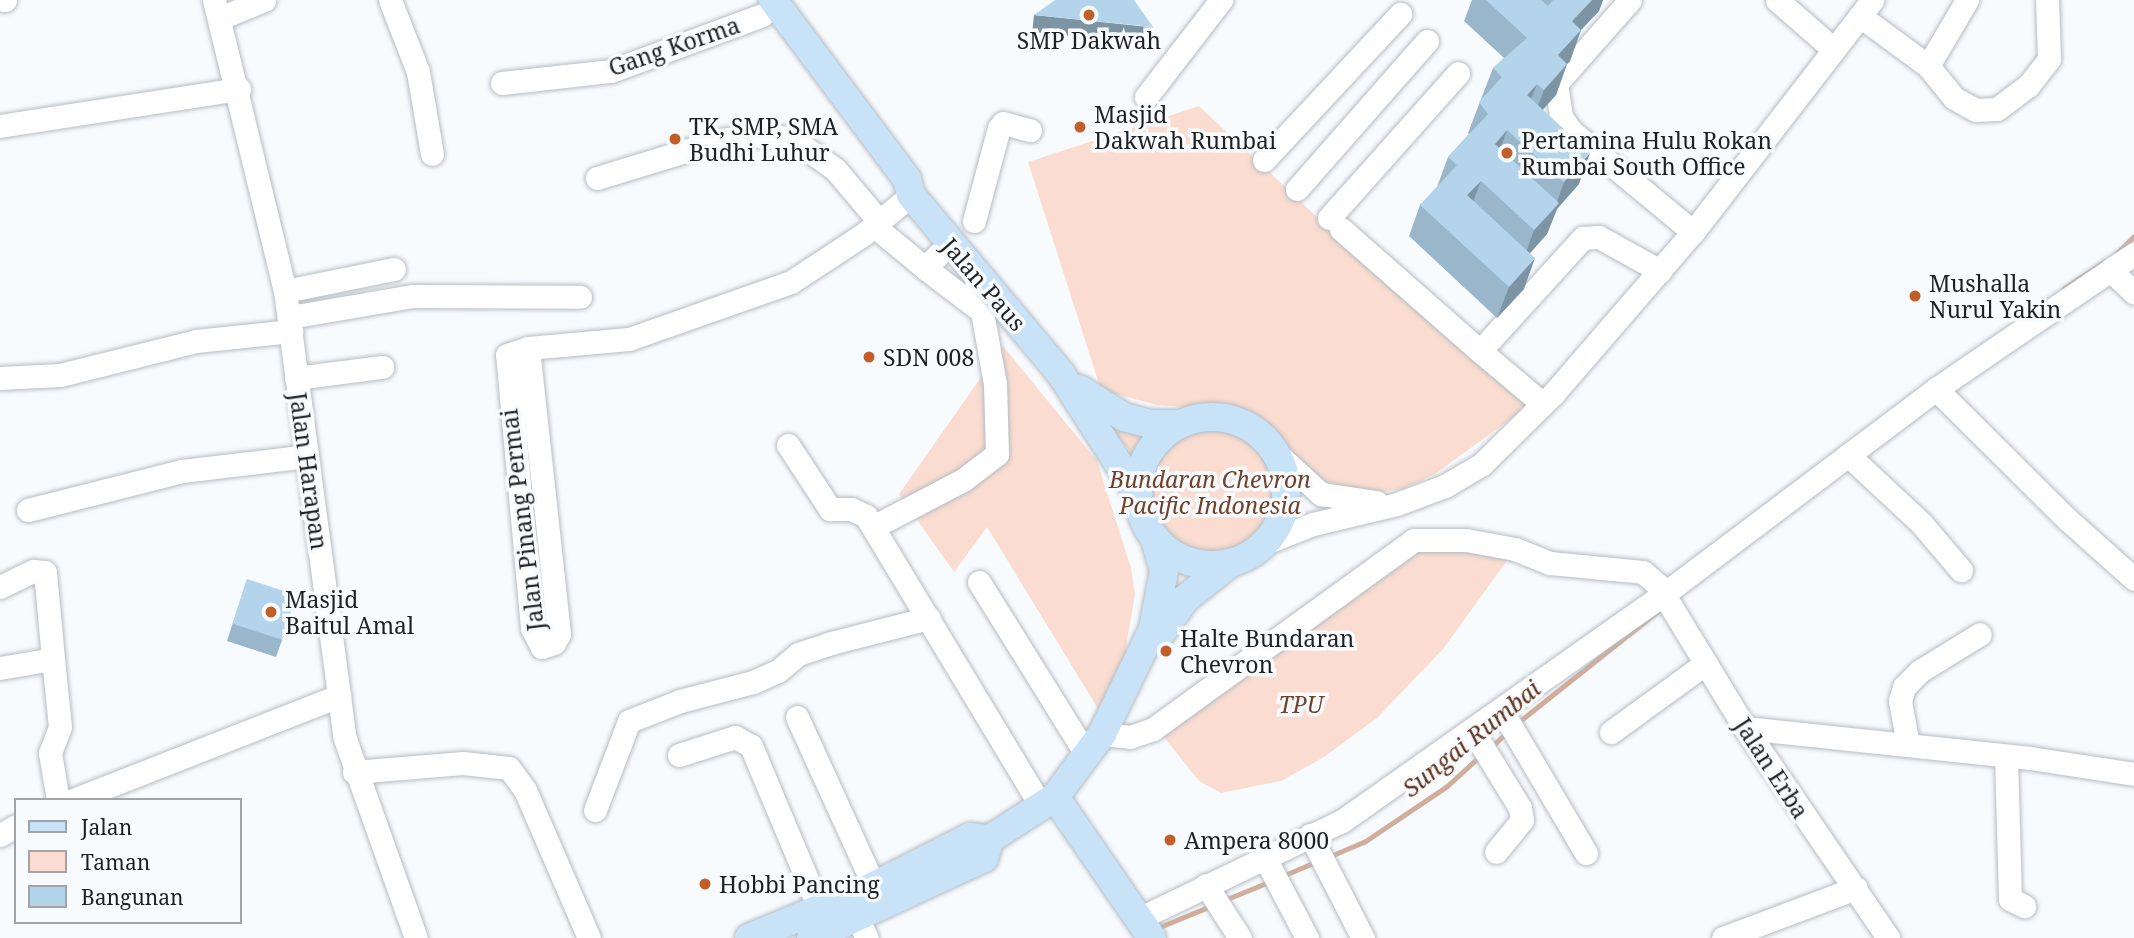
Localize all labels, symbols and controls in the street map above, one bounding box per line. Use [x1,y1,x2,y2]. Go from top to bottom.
marker: SMP Dakwah [1081,7,1097,23]
street label: Gang Korma [605,11,743,81]
place label: SMP Dakwah [1017,26,1161,54]
place label: Masjid Dakwah Rumbai [1094,100,1276,154]
place label: TK, SMP, SMA Budhi Luhur [689,112,838,166]
marker: Masjid Dakwah Rumbai [1072,119,1088,135]
place label: Pertamina Hulu Rokan Rumbai South Office [1521,126,1772,180]
marker: TK, SMP, SMA Budhi Luhur [667,131,683,147]
marker: Pertamina Hulu Rokan Rumbai South Office [1499,145,1515,161]
street label: Jalan Paus [936,232,1032,336]
place label: Mushalla Nurul Yakin [1929,269,2061,323]
marker: Mushalla Nurul Yakin [1907,288,1923,304]
place label: SDN 008 [883,343,974,371]
marker: SDN 008 [861,349,877,365]
street label: Jalan Harapan [284,391,334,551]
street label: Jalan Pinang Permai [495,407,549,633]
park label: Bundaran Chevron Pacific Indonesia [1109,465,1311,519]
place label: Masjid Baitul Amal [285,585,414,639]
marker: Masjid Baitul Amal [263,604,279,620]
place label: Halte Bundaran Chevron [1180,624,1354,678]
marker: Halte Bundaran Chevron [1158,643,1174,659]
water label: Sungai Rumbai [1396,674,1546,802]
park label: TPU [1278,690,1324,718]
street label: Jalan Erba [1729,713,1815,823]
legend [14,798,242,924]
text: Jalan [81,813,132,841]
place label: Ampera 8000 [1184,826,1329,854]
marker: Ampera 8000 [1162,832,1178,848]
text: Taman [81,848,150,876]
place label: Hobbi Pancing [719,870,880,898]
marker: Hobbi Pancing [697,876,713,892]
text: Bangunan [81,883,184,911]

